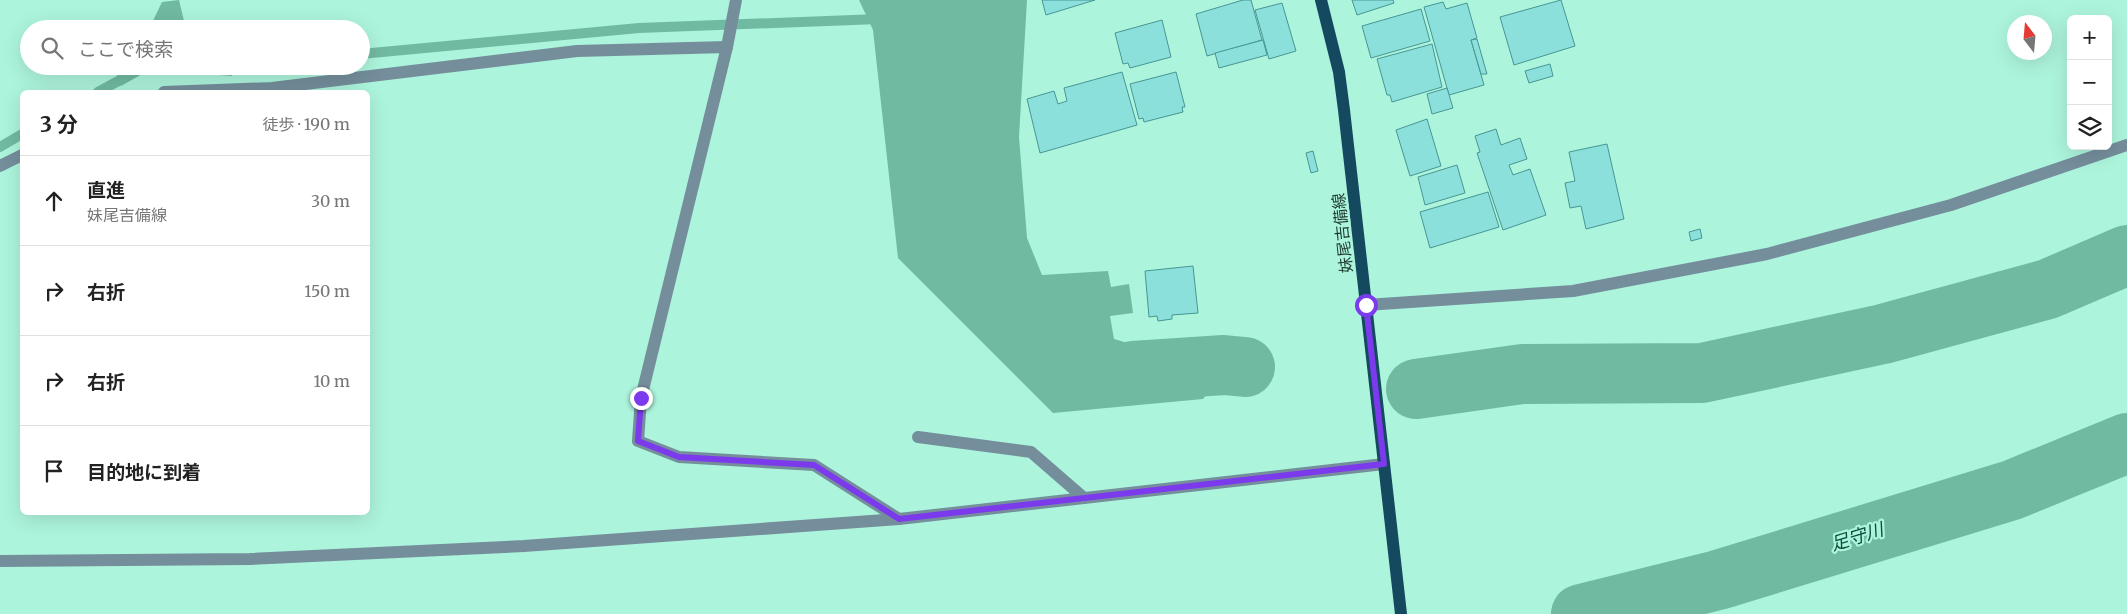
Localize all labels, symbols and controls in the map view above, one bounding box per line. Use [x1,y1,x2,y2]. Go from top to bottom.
north arrow [2007,15,2052,60]
map controls [2067,15,2112,150]
button: + [2067,15,2112,60]
search box [20,20,370,75]
icon: search [38,34,66,62]
text: ここで検索 [78,37,173,61]
button: − [2067,60,2112,105]
button: layers [2067,105,2112,150]
text: 3 分 [40,111,78,138]
text: 徒歩 · 190 m [262,114,350,134]
text: 直進 [87,178,125,202]
icon: ahead [40,187,68,215]
text: 30 m [311,191,350,211]
street label: 妹尾吉備線 [1328,192,1356,274]
text: 妹尾吉備線 [87,205,167,225]
icon: right [40,277,68,305]
text: 右折 [87,280,125,304]
text: 150 m [304,281,350,301]
route start [1355,294,1378,317]
icon: right [40,367,68,395]
text: 右折 [87,370,125,394]
text: 10 m [313,371,350,391]
route end [630,387,653,410]
icon: arrive [40,457,68,485]
text: 目的地に到着 [87,460,201,484]
water label: 足守川 [1828,517,1888,555]

